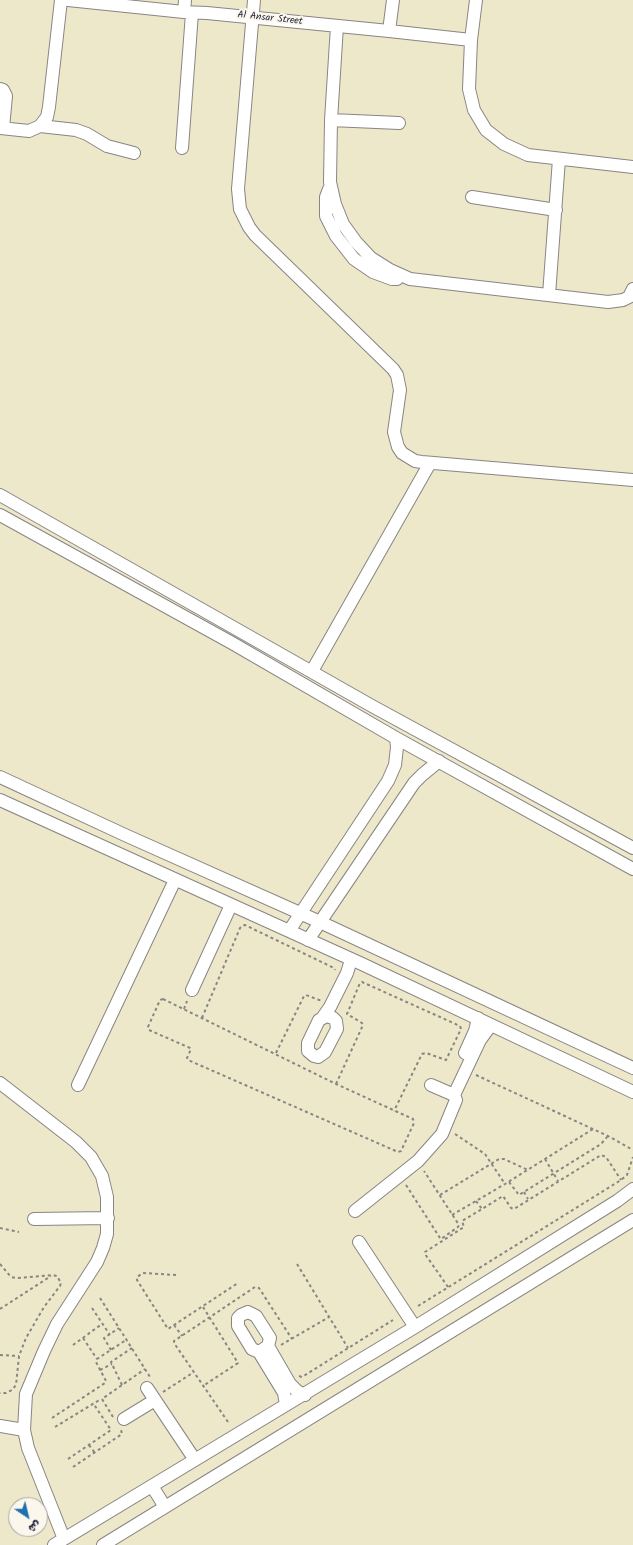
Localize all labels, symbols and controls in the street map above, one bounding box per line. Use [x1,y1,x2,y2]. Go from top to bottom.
street label: Al Ansar Street [237,10,303,28]
north arrow [8,1497,48,1537]
text: ش [24,1515,44,1537]

